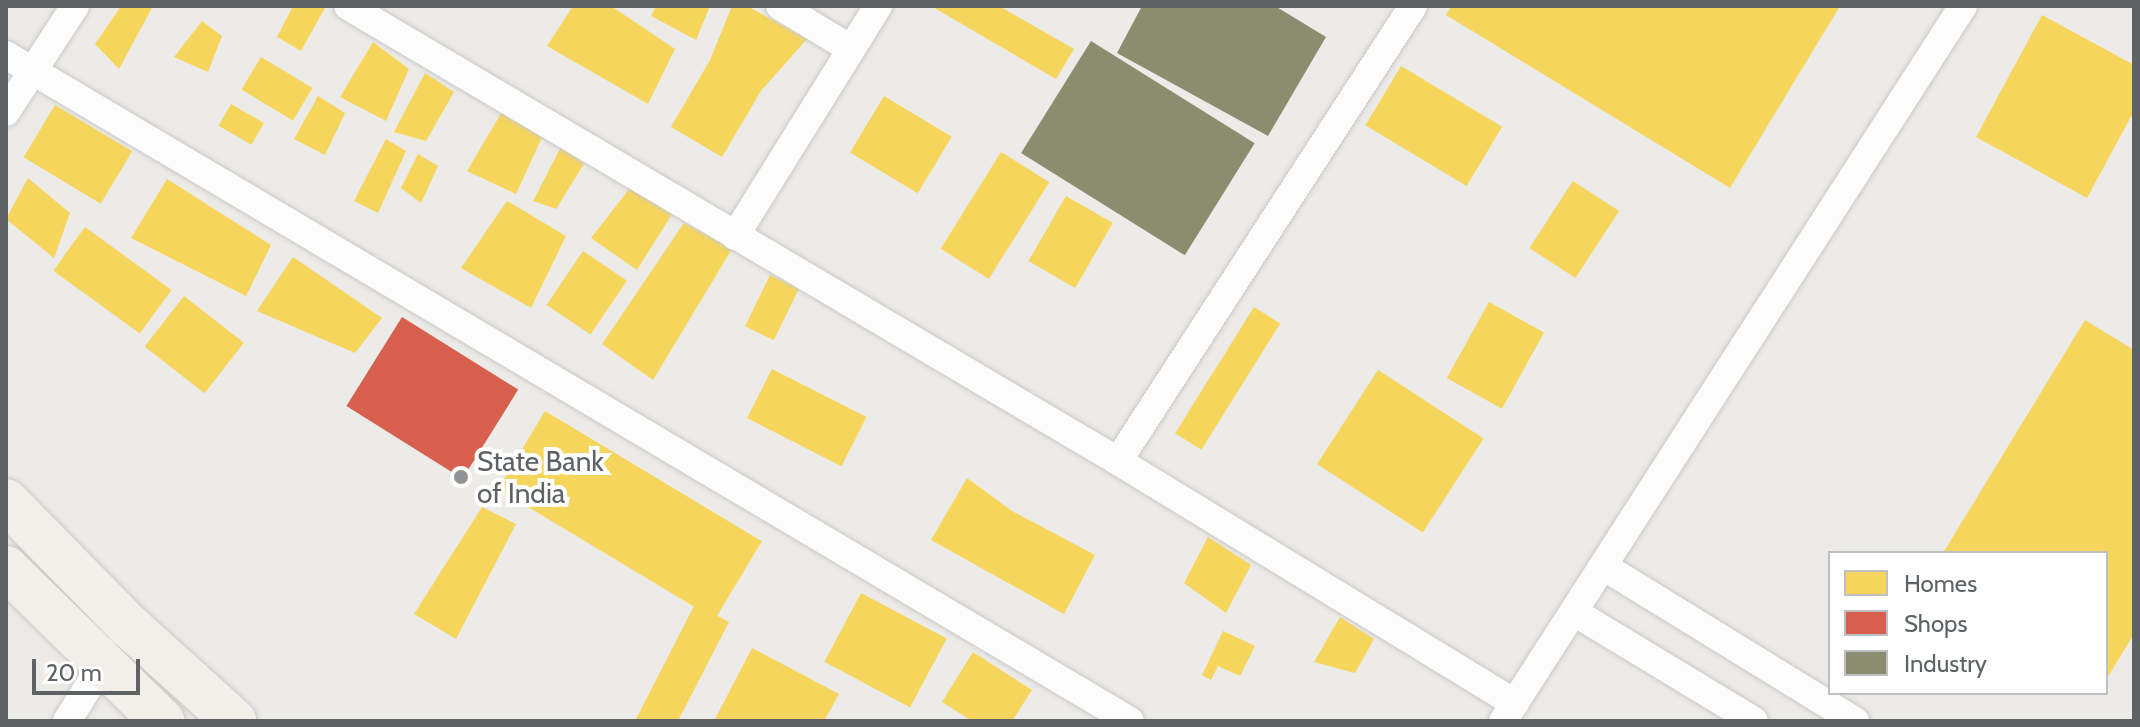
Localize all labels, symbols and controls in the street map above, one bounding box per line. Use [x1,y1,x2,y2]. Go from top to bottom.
place label: State Bank of India [477,444,604,510]
marker: State Bank of India [452,468,470,486]
legend [1828,551,2108,695]
text: Homes [1904,569,1977,598]
text: Shops [1904,609,1967,638]
scale bar [36,643,144,693]
text: Industry [1904,649,1987,678]
text: 20 m [46,658,102,687]

